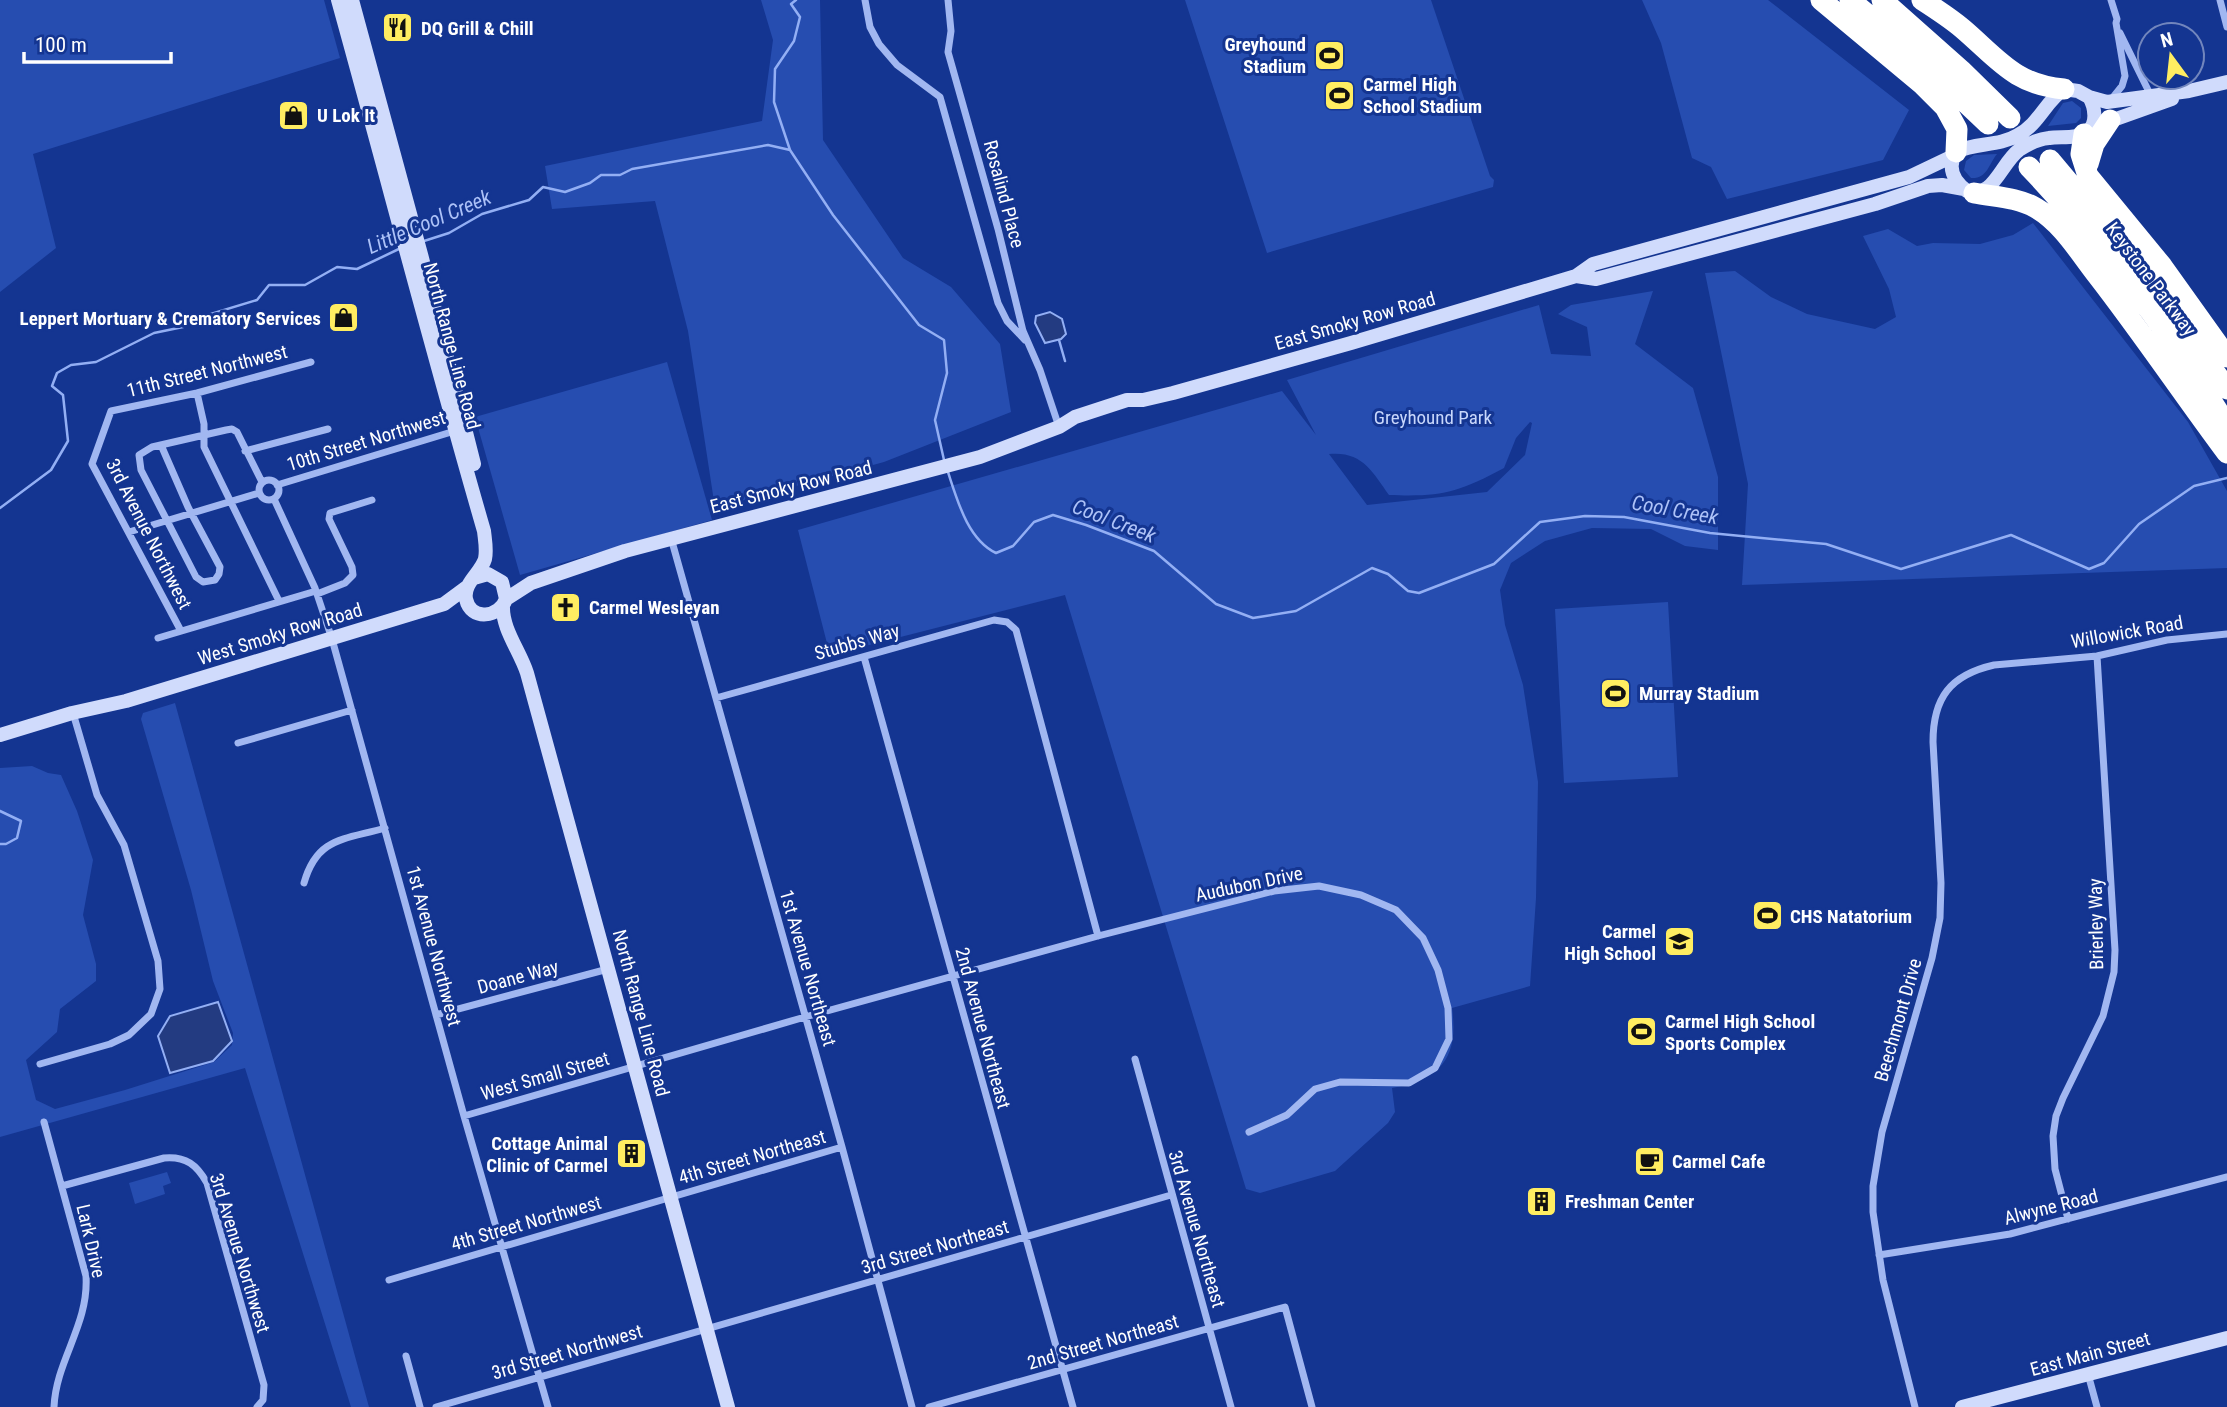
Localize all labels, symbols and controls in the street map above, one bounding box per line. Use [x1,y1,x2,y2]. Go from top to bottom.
restaurant icon: DQ Grill & Chill [381,11,415,45]
place label: DQ Grill & Chill [421,17,534,40]
scale bar [24,21,172,65]
north arrow [2136,21,2206,91]
text: N [2158,27,2175,53]
text: 100 m [35,33,87,57]
place label: Greyhound Stadium [1224,33,1306,78]
sports icon: Greyhound Stadium [1312,38,1346,72]
place label: Carmel High School Stadium [1363,73,1482,118]
sports icon: Carmel High School Stadium [1323,78,1357,112]
shop icon: U Lok It [277,98,311,132]
place label: U Lok It [317,104,375,127]
street label: Rosalind Place [979,138,1029,251]
water label: Little Cool Creek [363,185,496,259]
street label: Keystone Parkway [2101,218,2201,340]
street label: North Range Line Road [419,260,485,432]
street label: East Smoky Row Road [1272,287,1438,355]
shop icon: Leppert Mortuary & Crematory Services [327,301,361,335]
place label: Leppert Mortuary & Crematory Services [20,307,321,330]
street label: 11th Street Northwest [124,340,290,402]
street label: 10th Street Northwest [284,406,448,476]
park label: Greyhound Park [1374,406,1493,429]
street label: 3rd Avenue Northwest [101,455,197,613]
street label: East Smoky Row Road [708,456,874,518]
water label: Cool Creek [1630,491,1721,530]
water label: Cool Creek [1069,494,1160,548]
church icon: Carmel Wesleyan [549,590,583,624]
place label: Carmel Wesleyan [589,596,719,619]
street label: West Smoky Row Road [195,598,365,670]
street label: Willowick Road [2069,611,2185,653]
street label: Stubbs Way [812,619,902,665]
sports icon: Murray Stadium [1599,676,1633,710]
place label: Murray Stadium [1639,682,1759,705]
street label: Audubon Drive [1193,861,1305,907]
street label: 1st Avenue Northwest [402,863,466,1029]
street label: Brierley Way [2084,878,2108,970]
street label: 1st Avenue Northeast [775,887,841,1049]
sports icon: CHS Natatorium [1750,899,1784,933]
place label: CHS Natatorium [1790,905,1912,928]
place label: Carmel High School [1564,920,1656,965]
school or university icon: Carmel High School [1662,925,1696,959]
street label: North Range Line Road [608,927,674,1099]
street label: 2nd Avenue Northeast [950,945,1016,1111]
street label: Doane Way [475,955,561,999]
street label: Beechmont Drive [1869,956,1927,1084]
place label: Carmel High School Sports Complex [1665,1010,1815,1055]
sports icon: Carmel High School Sports Complex [1625,1015,1659,1049]
street label: West Small Street [478,1047,612,1105]
street label: 4th Street Northeast [676,1125,828,1189]
place label: Cottage Animal Clinic of Carmel [486,1132,608,1177]
building icon: Cottage Animal Clinic of Carmel [614,1137,648,1171]
cafe icon: Carmel Cafe [1632,1144,1666,1178]
street label: 3rd Avenue Northeast [1164,1148,1230,1310]
place label: Carmel Cafe [1672,1150,1765,1173]
street label: 3rd Avenue Northwest [205,1170,275,1336]
building icon: Freshman Center [1525,1184,1559,1218]
street label: Alwyne Road [2002,1184,2100,1230]
place label: Freshman Center [1565,1190,1694,1213]
street label: 4th Street Northwest [448,1191,604,1255]
street label: Lark Drive [71,1202,111,1280]
street label: 3rd Street Northeast [859,1215,1011,1279]
street label: 2nd Street Northeast [1025,1309,1181,1375]
street label: 3rd Street Northwest [489,1320,645,1384]
street label: East Main Street [2028,1327,2152,1381]

